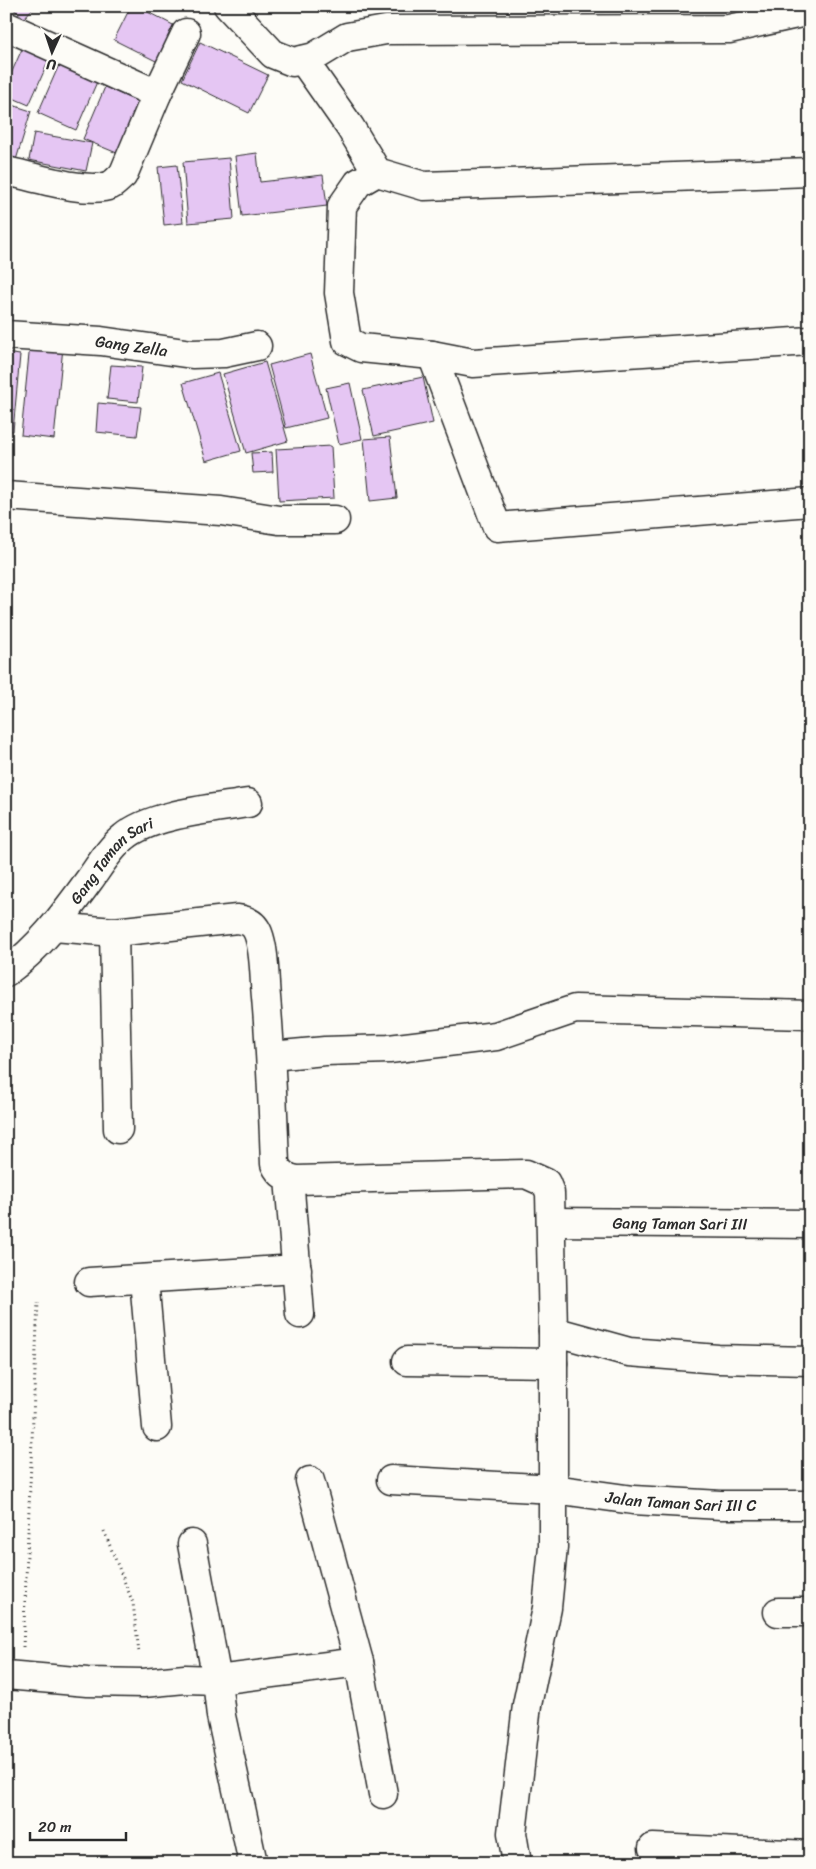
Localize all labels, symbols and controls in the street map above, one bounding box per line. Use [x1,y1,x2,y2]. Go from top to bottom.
north arrow [28,28,78,78]
text: U [45,52,57,77]
street label: Gang Zella [95,326,170,365]
street label: Gang Taman Sari [62,808,158,910]
street label: Gang Taman Sari III [612,1208,748,1238]
street label: Jalan Taman Sari III C [603,1482,757,1520]
scale bar [30,1809,126,1841]
text: 20 m [38,1814,72,1840]

